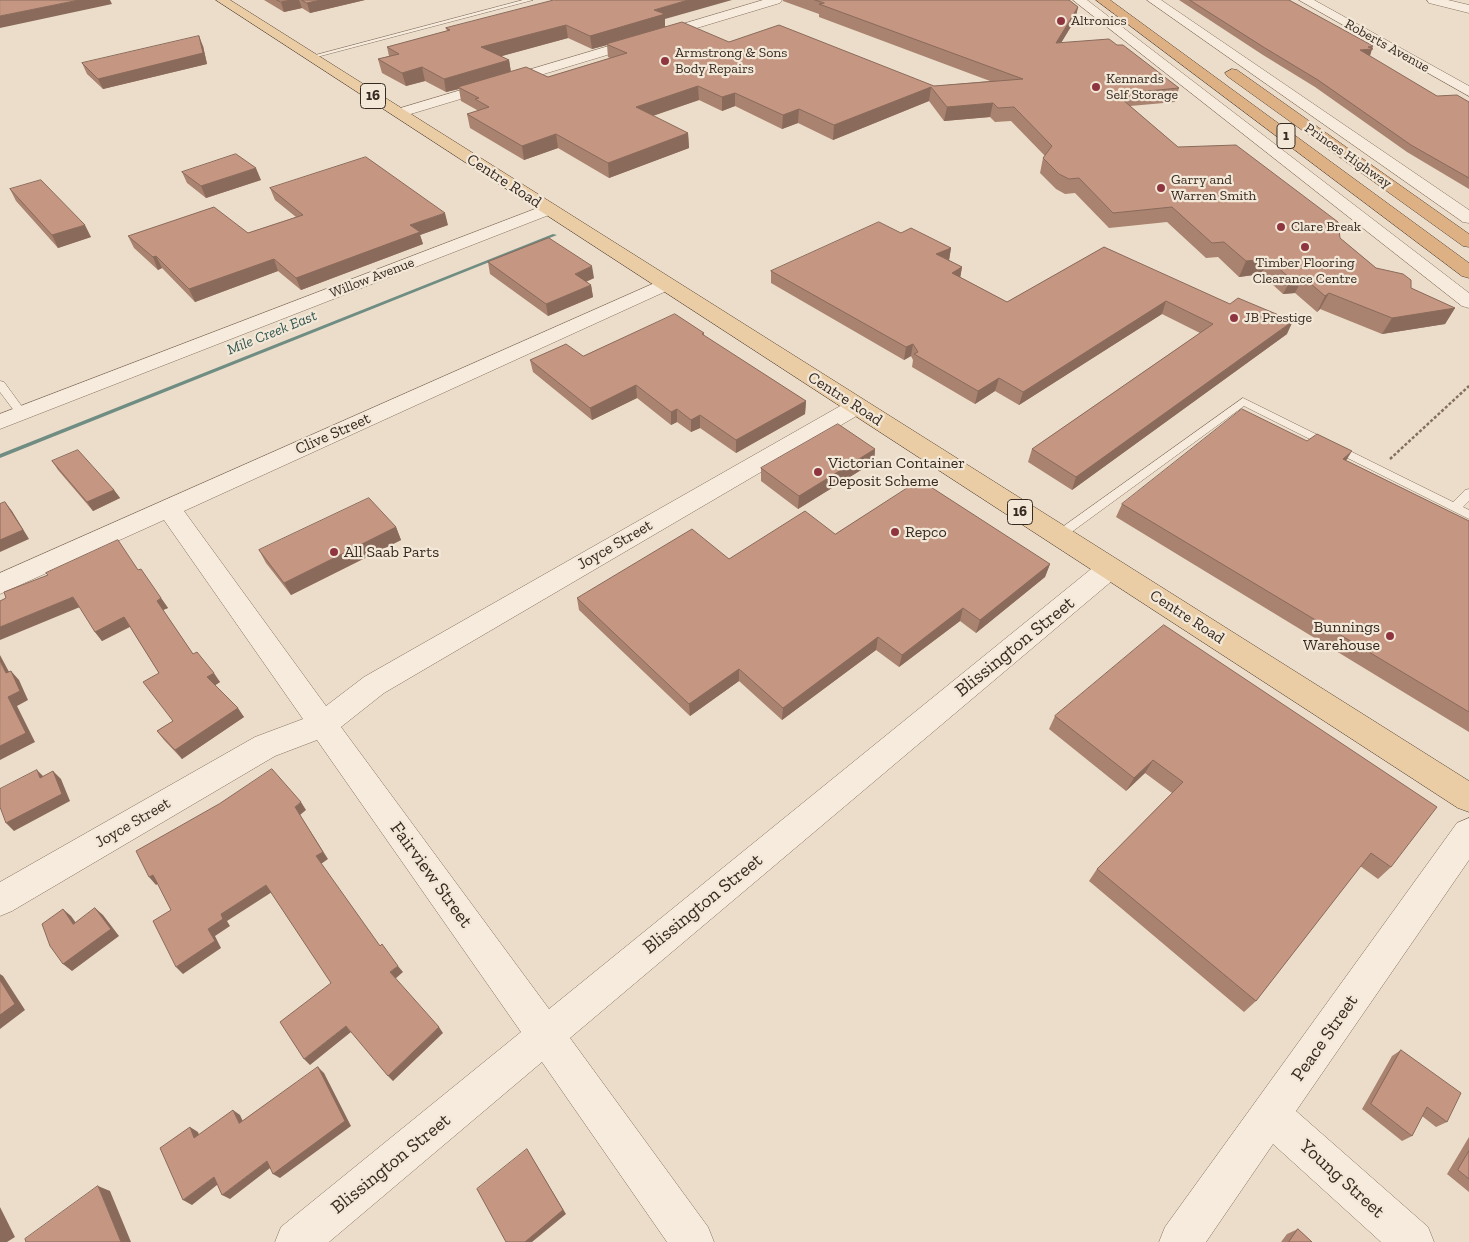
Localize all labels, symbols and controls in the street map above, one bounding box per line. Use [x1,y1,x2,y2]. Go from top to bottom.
place label: Altronics [1071,13,1127,29]
marker: Altronics [1055,15,1067,27]
street label: Roberts Avenue [1342,16,1432,76]
place label: Armstrong & Sons Body Repairs [675,45,787,78]
marker: Armstrong & Sons Body Repairs [659,55,671,67]
place label: Kennards Self Storage [1106,71,1178,104]
marker: Kennards Self Storage [1090,81,1102,93]
road number: 16 [360,84,386,108]
street label: Princes Highway [1301,120,1395,192]
road number: 1 [1277,124,1295,148]
street label: Centre Road [463,150,545,212]
place label: Garry and Warren Smith [1171,172,1256,204]
marker: Garry and Warren Smith [1155,182,1167,194]
place label: Clare Break [1291,219,1361,235]
marker: Clare Break [1275,221,1287,233]
marker: Timber Flooring Clearance Centre [1299,241,1311,253]
street label: Willow Avenue [327,254,417,302]
place label: Timber Flooring Clearance Centre [1253,255,1357,288]
water label: Mile Creek East [225,307,319,359]
place label: JB Prestige [1244,310,1312,326]
marker: JB Prestige [1228,312,1240,324]
street label: Centre Road [804,368,886,430]
street label: Clive Street [293,409,373,459]
place label: Victorian Container Deposit Scheme [828,453,965,491]
marker: Victorian Container Deposit Scheme [812,466,824,478]
road number: 16 [1008,500,1032,524]
street label: Joyce Street [574,516,656,574]
place label: Repco [905,522,947,542]
marker: Repco [889,526,901,538]
place label: All Saab Parts [344,542,439,562]
marker: All Saab Parts [328,546,340,558]
street label: Centre Road [1146,586,1228,648]
street label: Blissington Street [951,592,1079,702]
place label: Bunnings Warehouse [1303,617,1380,655]
marker: Bunnings Warehouse [1384,630,1396,642]
street label: Joyce Street [92,794,174,852]
street label: Fairview Street [385,818,477,932]
street label: Blissington Street [639,849,767,959]
street label: Peace Street [1287,990,1363,1086]
street label: Blissington Street [327,1109,455,1219]
street label: Young Street [1295,1135,1389,1223]

